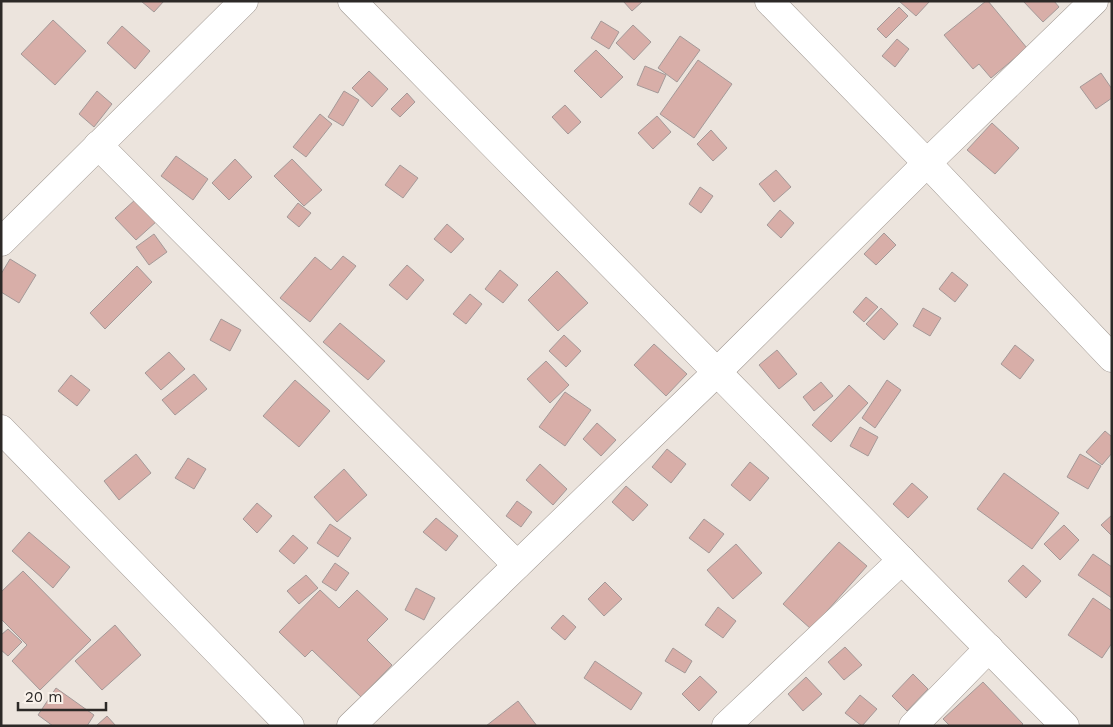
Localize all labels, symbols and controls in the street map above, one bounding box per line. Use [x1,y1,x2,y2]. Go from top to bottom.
scale bar [18,680,105,712]
text: 20 m [25,688,63,706]

